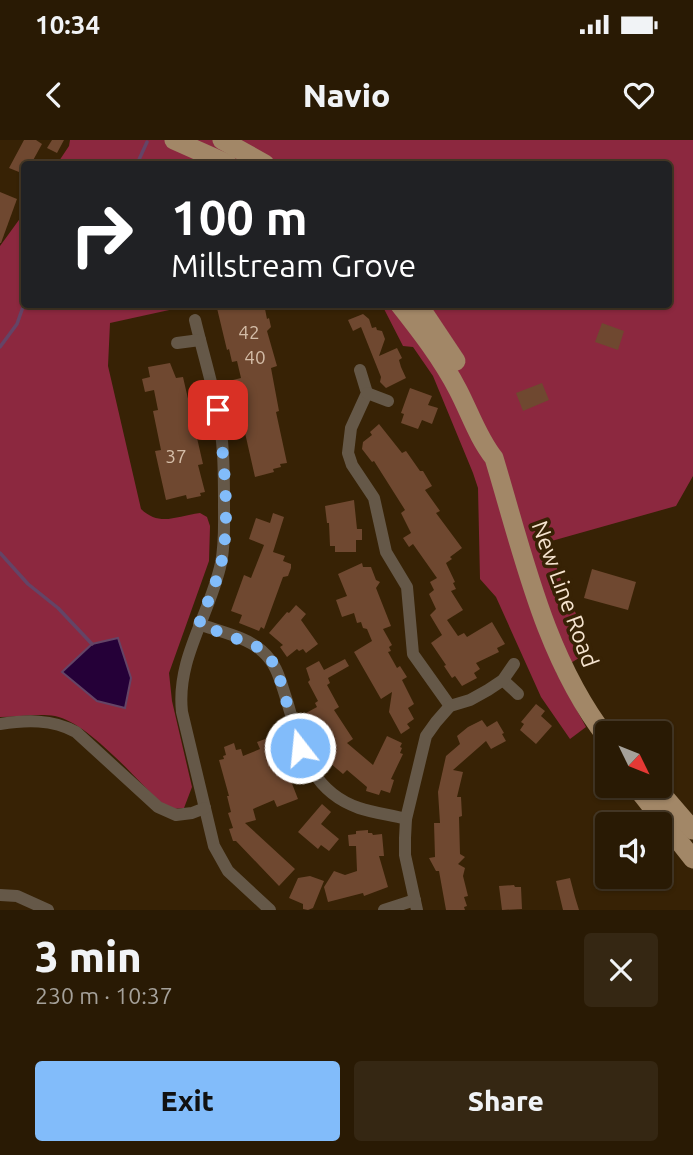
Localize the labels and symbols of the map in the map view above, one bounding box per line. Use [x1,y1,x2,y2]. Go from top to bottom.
house number: 42 [238,321,260,343]
house number: 40 [244,346,266,368]
pin [188,380,248,440]
house number: 37 [165,445,187,467]
street label: New Line Road [527,517,603,670]
position arrow [263,711,337,785]
north arrow [595,721,672,798]

